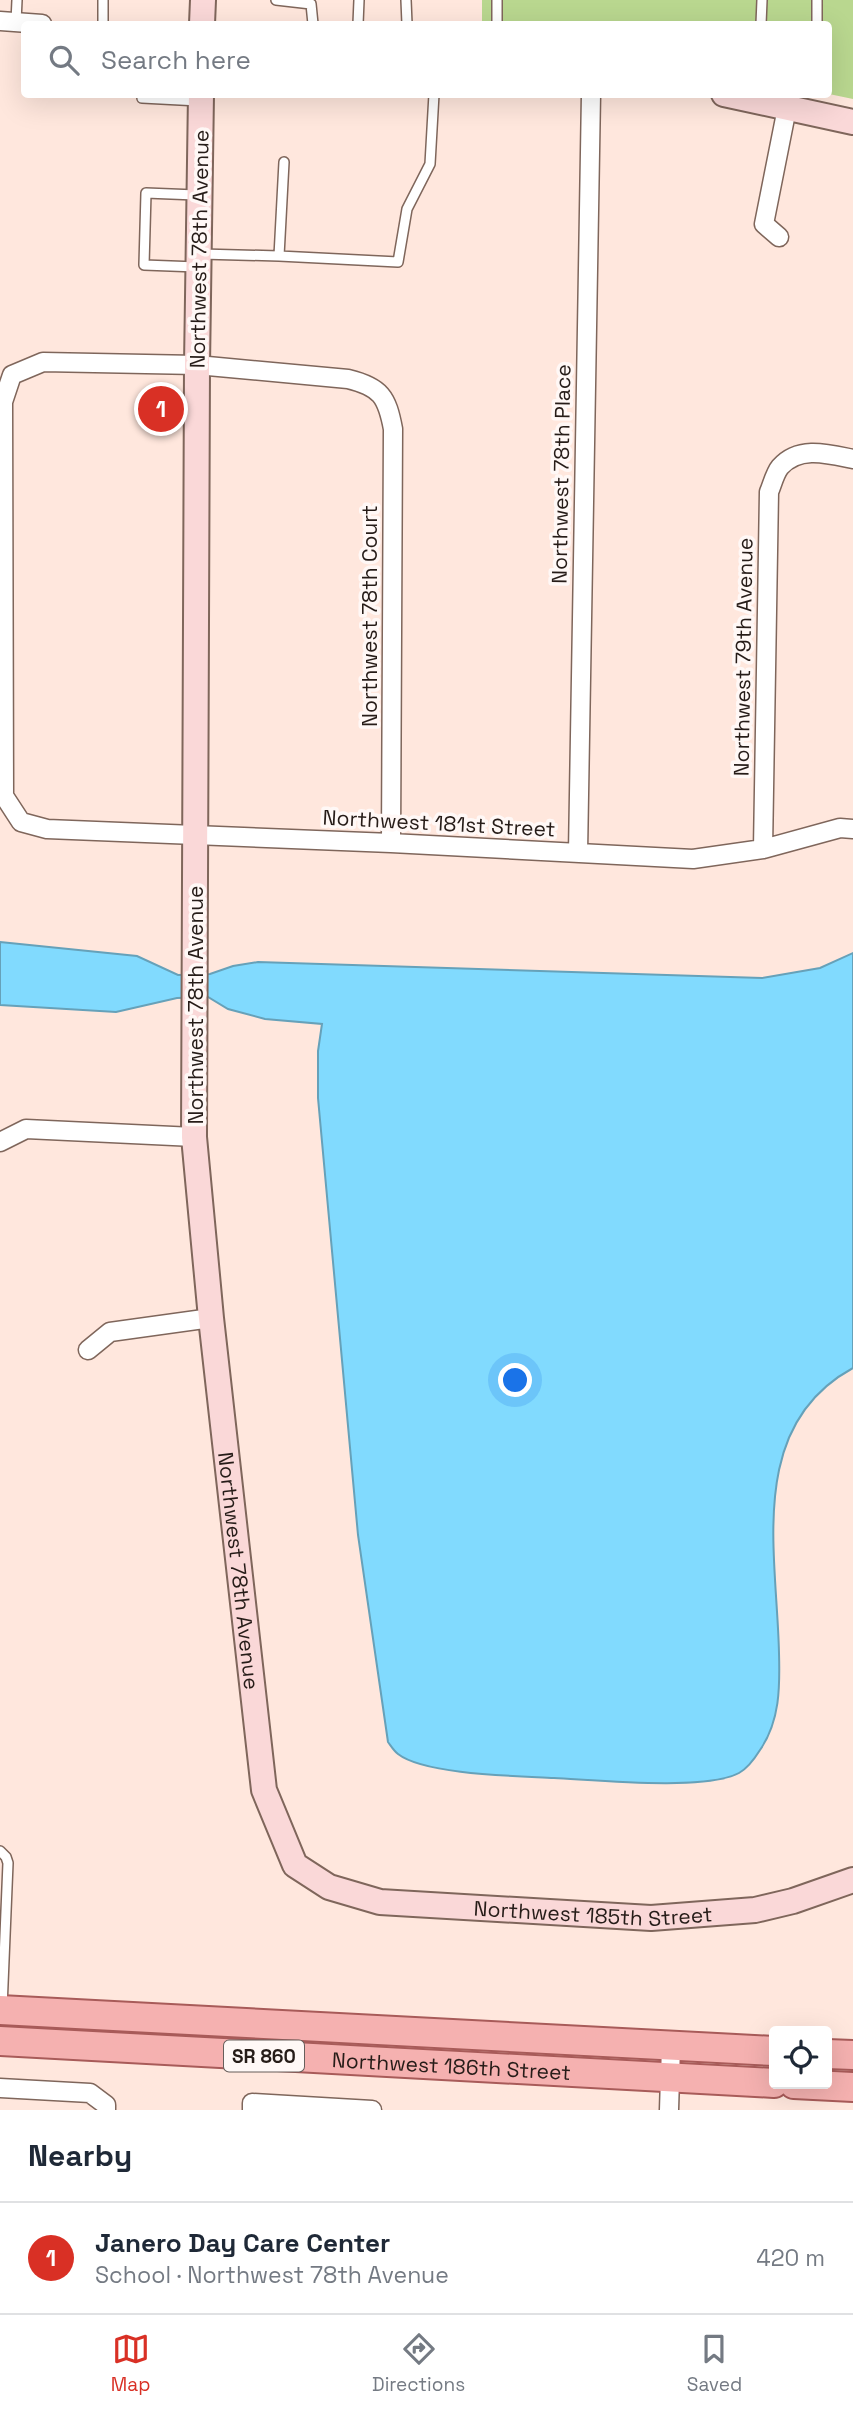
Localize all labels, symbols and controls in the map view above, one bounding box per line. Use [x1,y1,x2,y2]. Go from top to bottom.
search box [21,21,832,98]
icon: search [45,41,83,79]
text: Search here [101,43,251,77]
street label: Northwest 78th Avenue [183,129,215,369]
street label: Northwest 78th Place [546,364,576,584]
pin: 1 [138,383,184,435]
street label: Northwest 78th Court [356,505,383,727]
street label: Northwest 79th Avenue [727,537,759,777]
street label: Northwest 181st Street [322,803,556,843]
street label: Northwest 78th Avenue [182,886,209,1124]
your location [498,1363,532,1397]
street label: Northwest 78th Avenue [213,1450,266,1691]
street label: Northwest 185th Street [473,1894,713,1932]
map controls [769,2026,832,2089]
button: locate [769,2026,832,2089]
road number: SR 860 [224,2040,304,2072]
street label: Northwest 186th Street [331,2046,571,2085]
text: Nearby [28,2136,132,2175]
text: Janero Day Care Center [95,2226,390,2260]
text: 1 [46,2243,56,2273]
text: 420 m [756,2243,825,2273]
text: School · Northwest 78th Avenue [95,2260,449,2290]
tab: Map [111,2330,150,2397]
tab: Directions [372,2330,465,2397]
tab: Saved [687,2330,742,2397]

